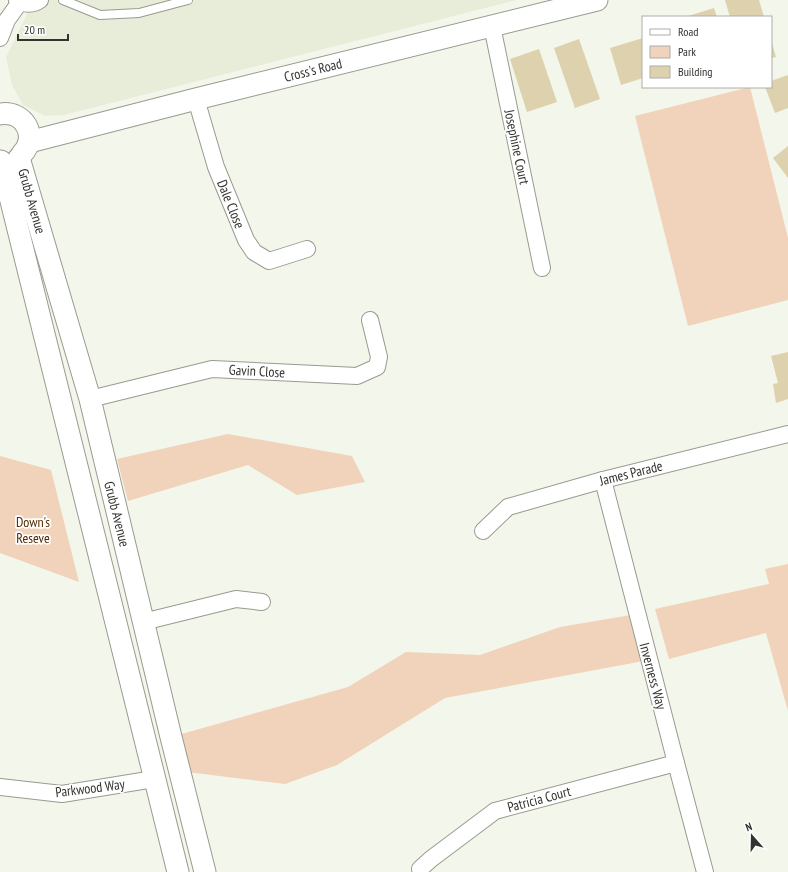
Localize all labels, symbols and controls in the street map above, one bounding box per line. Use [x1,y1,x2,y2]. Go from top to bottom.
scale bar [18,16,68,42]
legend [642,16,772,88]
text: 20 m [24,22,45,37]
text: Road [678,24,698,39]
text: Park [678,44,696,59]
street label: Cross's Road [282,54,344,86]
text: Building [678,64,713,79]
street label: Josephine Court [500,107,534,186]
street label: Grubb Avenue [14,166,50,236]
street label: Dale Close [213,177,249,231]
street label: Gavin Close [228,361,286,381]
street label: James Parade [597,456,665,490]
street label: Grubb Avenue [100,479,134,549]
park label: Down's Reseve [16,513,50,547]
street label: Inverness Way [635,641,671,712]
street label: Parkwood Way [54,775,126,801]
street label: Patricia Court [505,782,573,816]
north arrow [732,816,772,856]
text: N [743,819,754,834]

